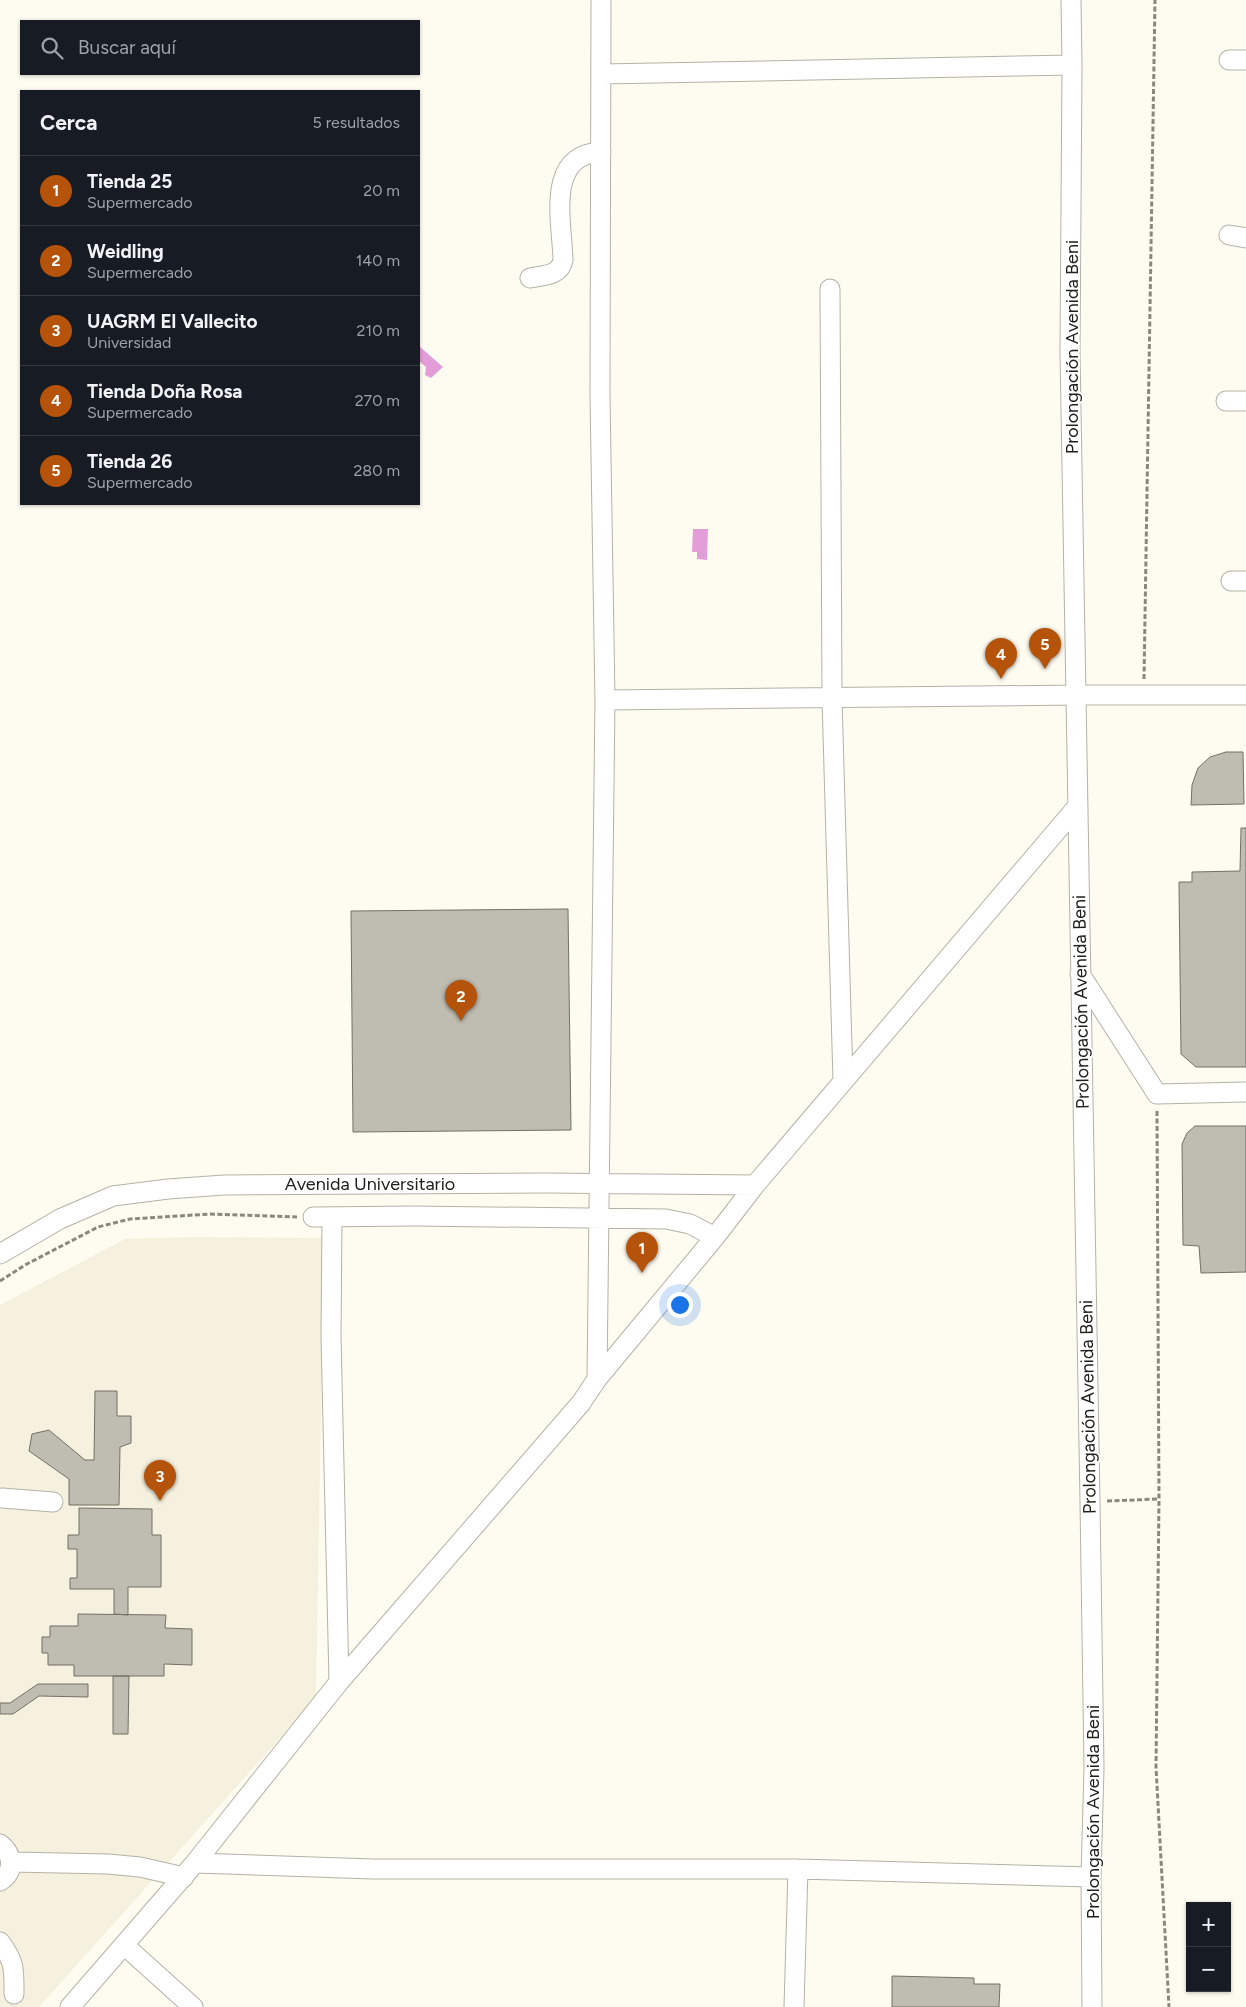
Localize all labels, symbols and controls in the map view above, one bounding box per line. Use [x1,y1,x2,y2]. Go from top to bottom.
search box [20,20,420,75]
icon: search [38,34,66,62]
text: Buscar aquí [78,36,176,59]
text: Cerca [40,110,97,135]
text: 5 resultados [313,113,400,132]
text: Tienda 25 [87,170,172,193]
text: 1 [53,181,59,200]
text: 20 m [363,181,400,200]
text: Supermercado [87,193,193,212]
text: Weidling [87,240,164,263]
street label: Prolongación Avenida Beni [1061,240,1083,454]
text: 2 [51,251,61,270]
text: 140 m [356,251,400,270]
text: Supermercado [87,263,193,282]
text: UAGRM El Vallecito [87,310,258,333]
text: 3 [52,321,60,340]
text: 210 m [357,321,400,340]
text: Universidad [87,333,171,352]
text: Tienda Doña Rosa [87,380,242,403]
text: 4 [51,391,61,410]
text: 270 m [355,391,400,410]
text: Supermercado [87,403,193,422]
text: Tienda 26 [87,450,172,473]
text: 5 [51,461,61,480]
text: 280 m [353,461,400,480]
text: Supermercado [87,473,193,492]
pin: 5 [1029,628,1061,669]
pin: 4 [985,638,1017,679]
street label: Prolongación Avenida Beni [1068,895,1094,1109]
pin: 2 [445,980,477,1021]
street label: Avenida Universitario [285,1173,455,1195]
pin: 1 [626,1232,658,1273]
your location [667,1292,693,1318]
street label: Prolongación Avenida Beni [1075,1300,1101,1514]
pin: 3 [144,1460,176,1501]
street label: Prolongación Avenida Beni [1082,1705,1104,1919]
map controls [1186,1902,1231,1992]
button: + [1186,1902,1231,1947]
button: − [1186,1947,1231,1992]

